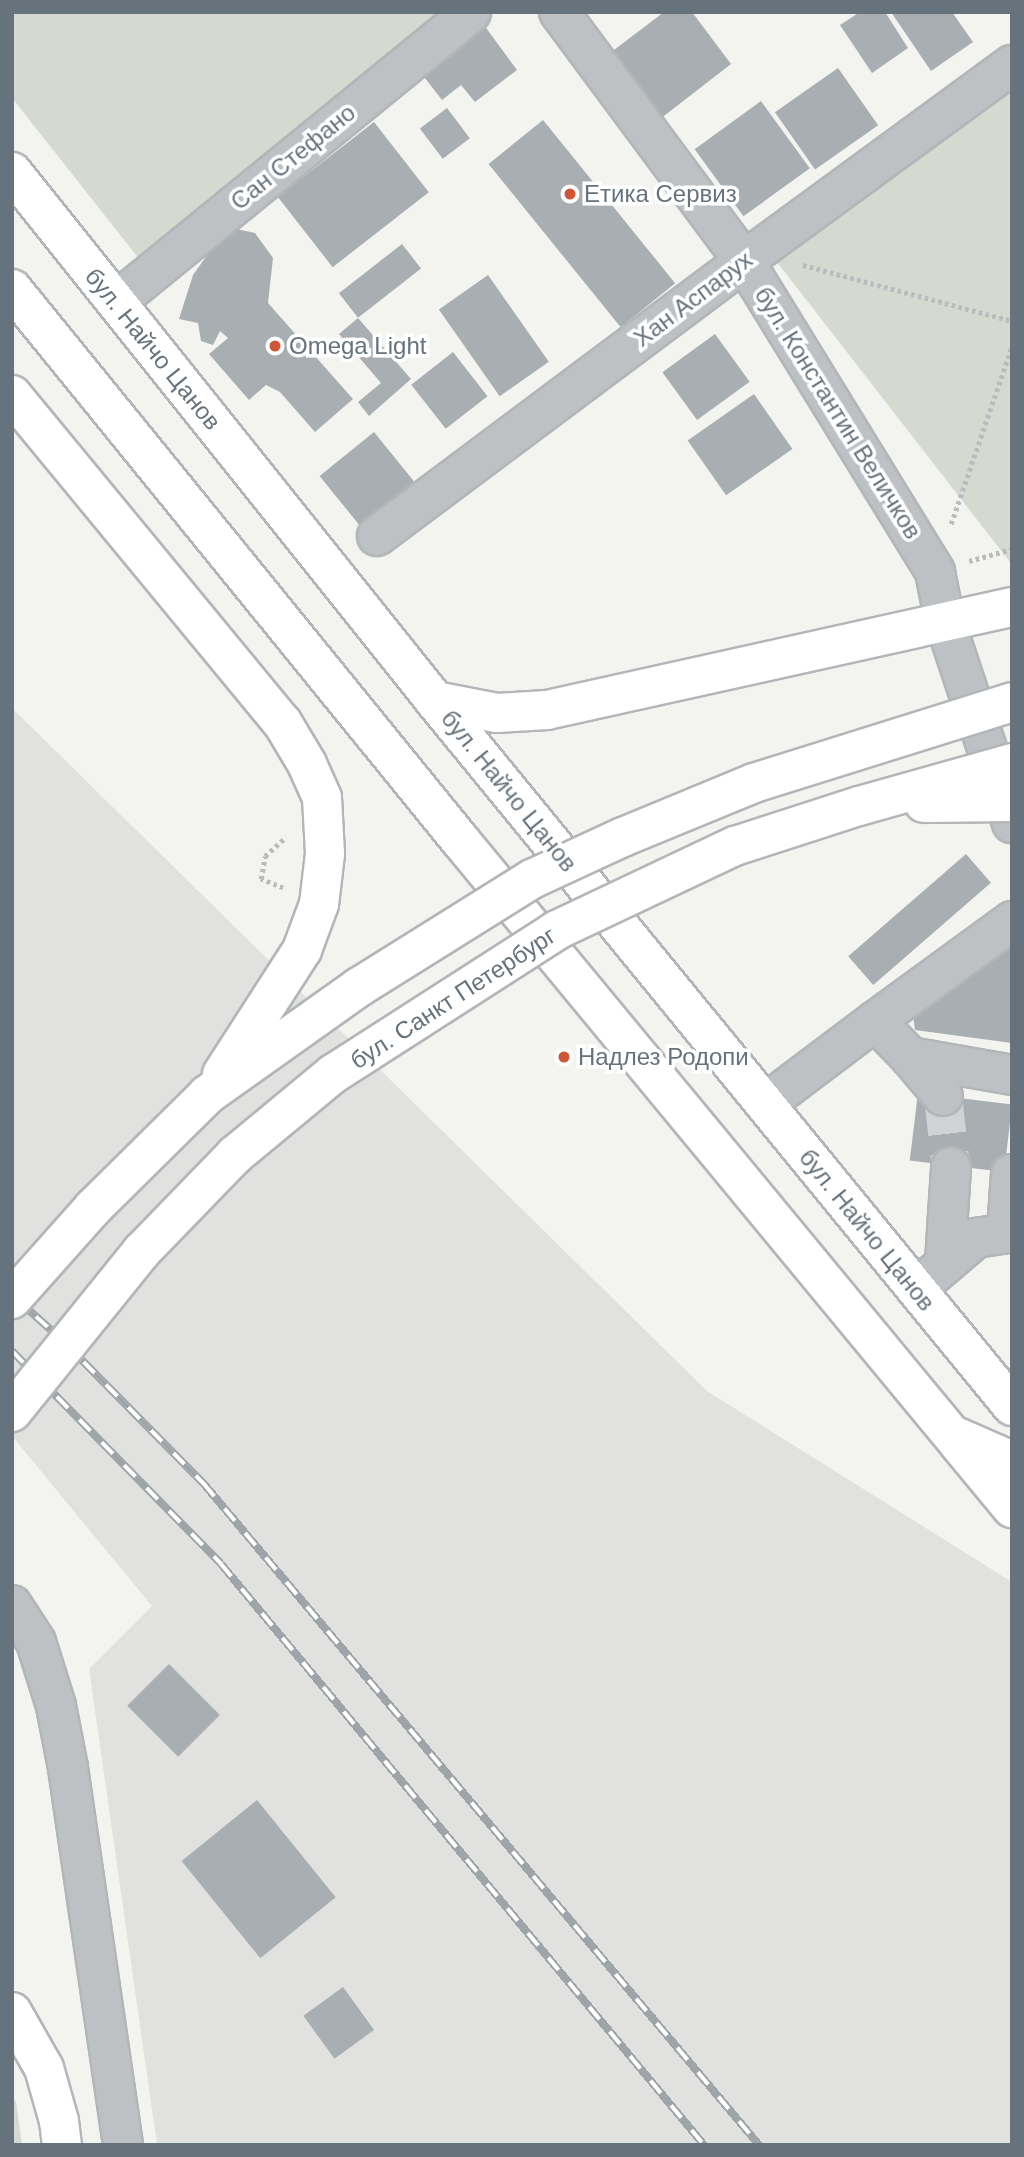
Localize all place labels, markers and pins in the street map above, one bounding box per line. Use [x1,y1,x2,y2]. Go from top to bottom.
place label: Етика Сервиз [584,180,737,208]
marker: Етика Сервиз [562,186,578,202]
place label: Omega Light [289,332,426,360]
marker: Omega Light [267,338,283,354]
place label: Надлез Родопи [578,1043,749,1071]
marker: Надлез Родопи [556,1049,572,1065]

